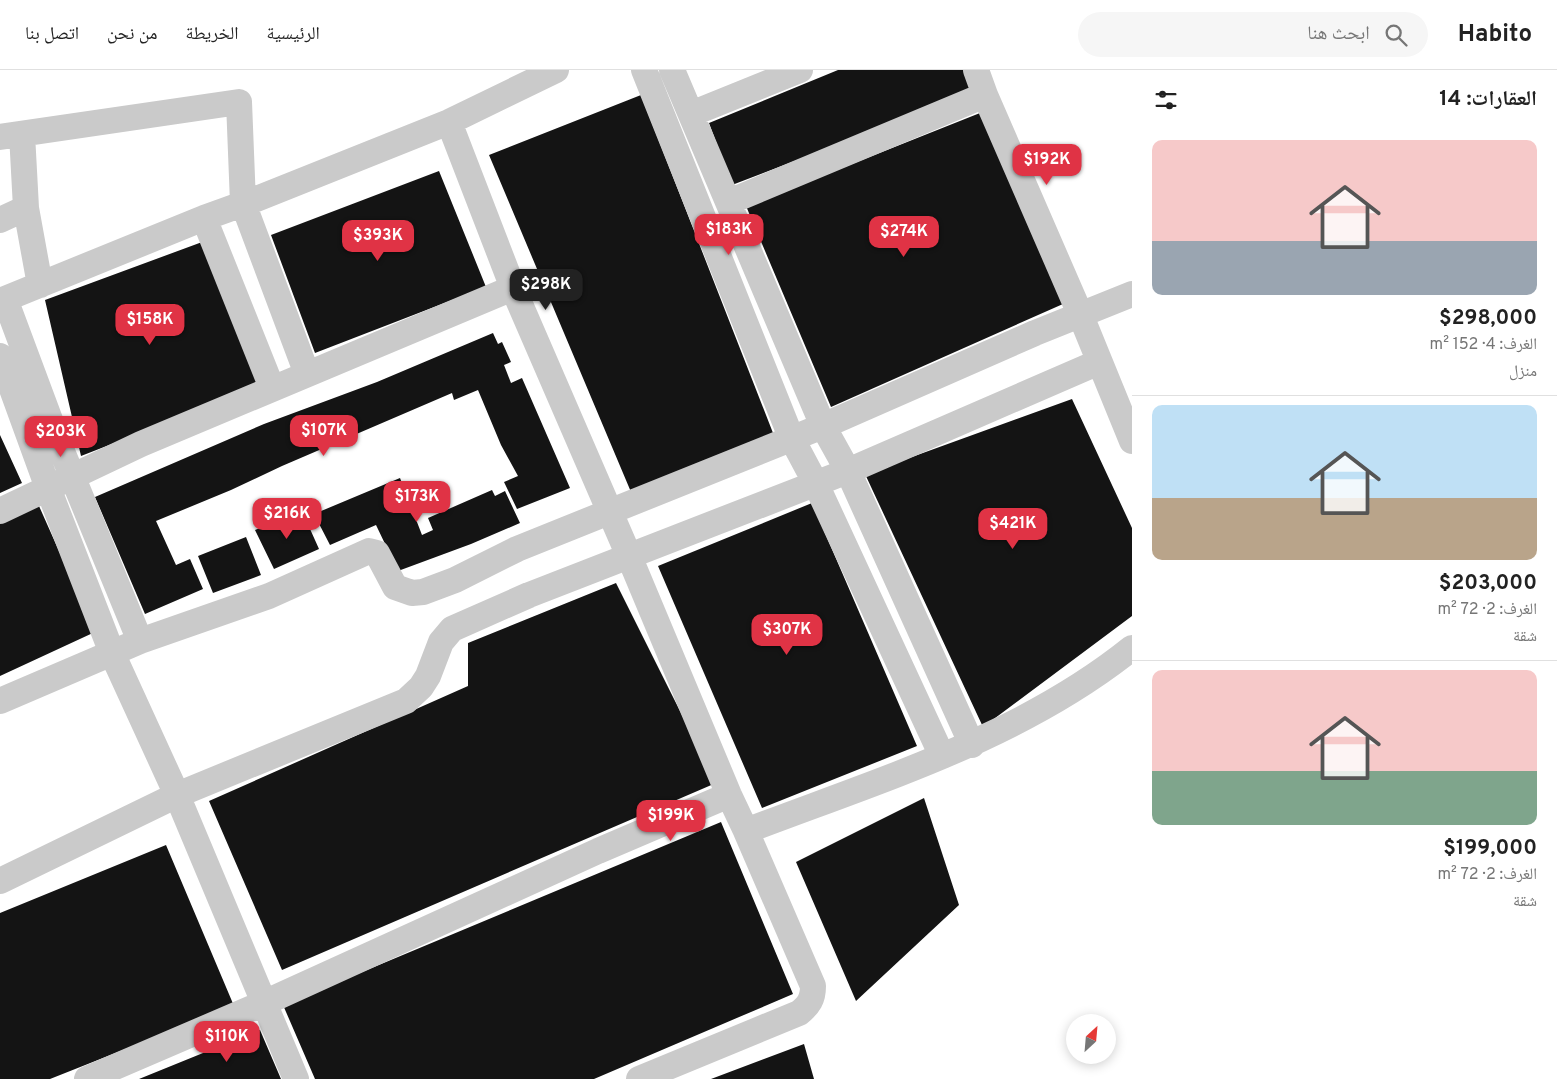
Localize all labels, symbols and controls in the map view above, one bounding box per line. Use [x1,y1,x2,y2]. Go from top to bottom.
search box [1078,12,1428,57]
text: Habito [1458,20,1532,50]
icon: search [1382,21,1410,49]
text: ابحث هنا [1307,22,1370,46]
text: اتصل بنا [25,23,79,46]
text: من نحن [107,23,158,46]
text: الخريطة [186,23,239,46]
text: الرئيسية [267,23,320,46]
icon: filters [1152,86,1180,114]
text: العقارات: 14 [1439,86,1537,113]
pin: $192K [1012,144,1082,186]
text: $192K [1024,150,1071,170]
icon: home [1300,172,1390,262]
pin: $183K [694,214,764,256]
pin: $274K [869,216,939,258]
pin: $393K [343,220,413,262]
text: $183K [706,220,752,240]
text: $274K [880,222,928,242]
text: $393K [353,226,403,246]
pin: $298K [511,268,581,311]
text: $298K [521,275,571,295]
pin: $158K [115,304,185,346]
text: $298,000 [1439,305,1537,332]
text: $158K [126,310,174,330]
text: الغرف: 4 · 152 m² [1430,335,1537,355]
text: منزل [1509,362,1537,382]
pin: $107K [289,414,359,457]
pin: $203K [26,416,96,458]
text: $107K [301,421,347,441]
text: $203K [36,422,86,442]
icon: home [1300,438,1390,528]
pin: $173K [382,480,452,523]
text: $173K [394,487,440,507]
pin: $216K [252,498,322,540]
text: $216K [264,504,311,524]
pin: $421K [978,508,1048,550]
text: $421K [989,514,1037,534]
text: $203,000 [1439,570,1537,597]
text: الغرف: 2 · 72 m² [1437,600,1537,620]
pin: $307K [752,614,822,656]
text: $307K [762,620,812,640]
text: شقة [1513,627,1537,647]
icon: home [1300,703,1390,793]
pin: $199K [636,800,706,842]
text: $199K [647,806,695,826]
text: $199,000 [1443,835,1537,862]
text: الغرف: 2 · 72 m² [1437,865,1537,885]
text: شقة [1513,892,1537,912]
north arrow [1066,1014,1116,1064]
map controls [1066,1014,1116,1064]
pin: $110K [192,1020,262,1063]
text: $110K [205,1027,249,1047]

